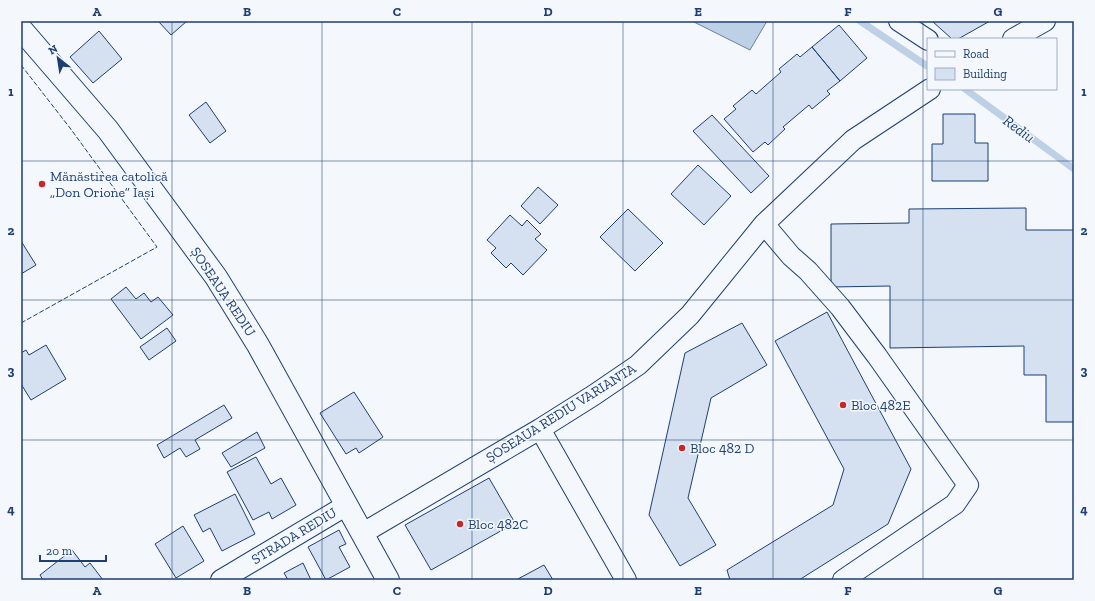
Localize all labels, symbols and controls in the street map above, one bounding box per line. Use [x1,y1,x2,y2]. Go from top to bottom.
text: A [93,4,102,19]
text: B [243,4,251,19]
text: C [393,4,401,19]
text: D [543,4,553,19]
text: E [694,4,702,19]
text: F [844,4,852,19]
text: G [994,4,1003,19]
north arrow [38,38,78,78]
legend [927,38,1057,90]
text: N [46,42,61,57]
text: Road [963,47,989,61]
text: Building [963,67,1007,81]
text: 1 [8,84,14,99]
text: 1 [1081,84,1087,99]
water label: Rediu [1000,112,1038,147]
place label: Mănăstirea catolică „Don Orione” Iași [50,168,168,201]
marker: Mănăstirea catolică „Don Orione” Iași [37,179,47,189]
text: 2 [8,223,15,238]
text: 2 [1081,223,1088,238]
street label: ȘOSEAUA REDIU [187,244,259,340]
street label: ȘOSEAUA REDIU VARIANTA [483,359,640,466]
text: 3 [8,363,15,378]
text: 3 [1081,363,1088,378]
place label: Bloc 482E [851,397,910,414]
marker: Bloc 482E [838,400,848,410]
place label: Bloc 482 D [690,440,754,457]
marker: Bloc 482 D [677,443,687,453]
text: 4 [7,502,15,517]
text: 4 [1080,502,1088,517]
street label: STRADA REDIU [248,504,340,568]
place label: Bloc 482C [468,516,528,533]
marker: Bloc 482C [455,519,465,529]
scale bar [40,537,106,563]
text: 20 m [46,544,73,558]
text: A [93,583,102,598]
text: B [243,583,251,598]
text: C [393,583,401,598]
text: D [543,583,553,598]
text: E [694,583,702,598]
text: F [844,583,852,598]
text: G [994,583,1003,598]

